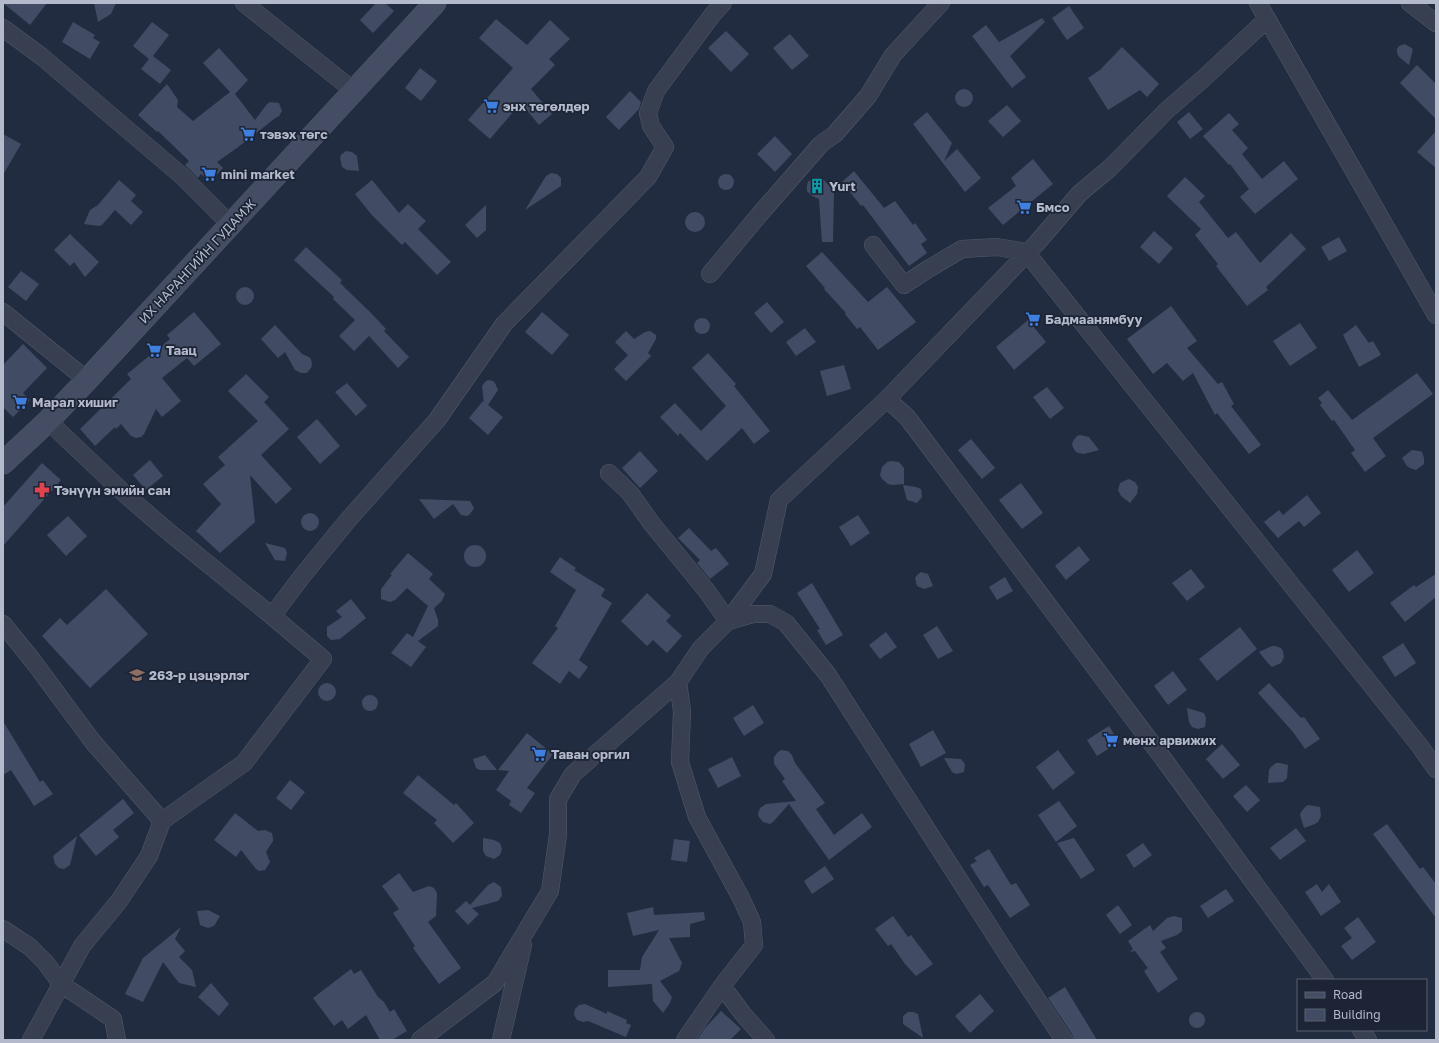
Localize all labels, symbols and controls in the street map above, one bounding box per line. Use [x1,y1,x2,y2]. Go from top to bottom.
supermarket icon: энх төгөлдөр [482,97,500,115]
place label: энх төгөлдөр [503,98,590,114]
supermarket icon: тэвэх төгс [239,125,257,143]
place label: тэвэх төгс [260,126,328,142]
supermarket icon: mini market [200,165,218,183]
place label: mini market [221,166,295,182]
building icon: Yurt [808,177,826,195]
place label: Yurt [829,178,856,194]
street label: ИХ НАРАНГИЙН ГУДАМЖ [135,195,259,327]
supermarket icon: Бмсо [1015,198,1033,216]
place label: Бмсо [1036,199,1070,215]
supermarket icon: Бадмаанямбуу [1024,310,1042,328]
place label: Бадмаанямбуу [1045,311,1143,327]
supermarket icon: Таац [145,341,163,359]
place label: Таац [166,342,197,358]
supermarket icon: Марал хишиг [11,393,29,411]
place label: Марал хишиг [32,394,118,410]
pharmacy icon: Тэнүүн эмийн сан [33,481,51,499]
place label: Тэнүүн эмийн сан [54,482,171,498]
school or university icon: 263-р цэцэрлэг [128,666,146,684]
place label: 263-р цэцэрлэг [149,667,250,683]
supermarket icon: мөнх арвижих [1102,731,1120,749]
place label: мөнх арвижих [1123,732,1217,748]
supermarket icon: Таван оргил [530,745,548,763]
place label: Таван оргил [551,746,630,762]
legend [1297,979,1427,1031]
text: Road [1333,987,1362,1002]
text: Building [1333,1007,1381,1022]

